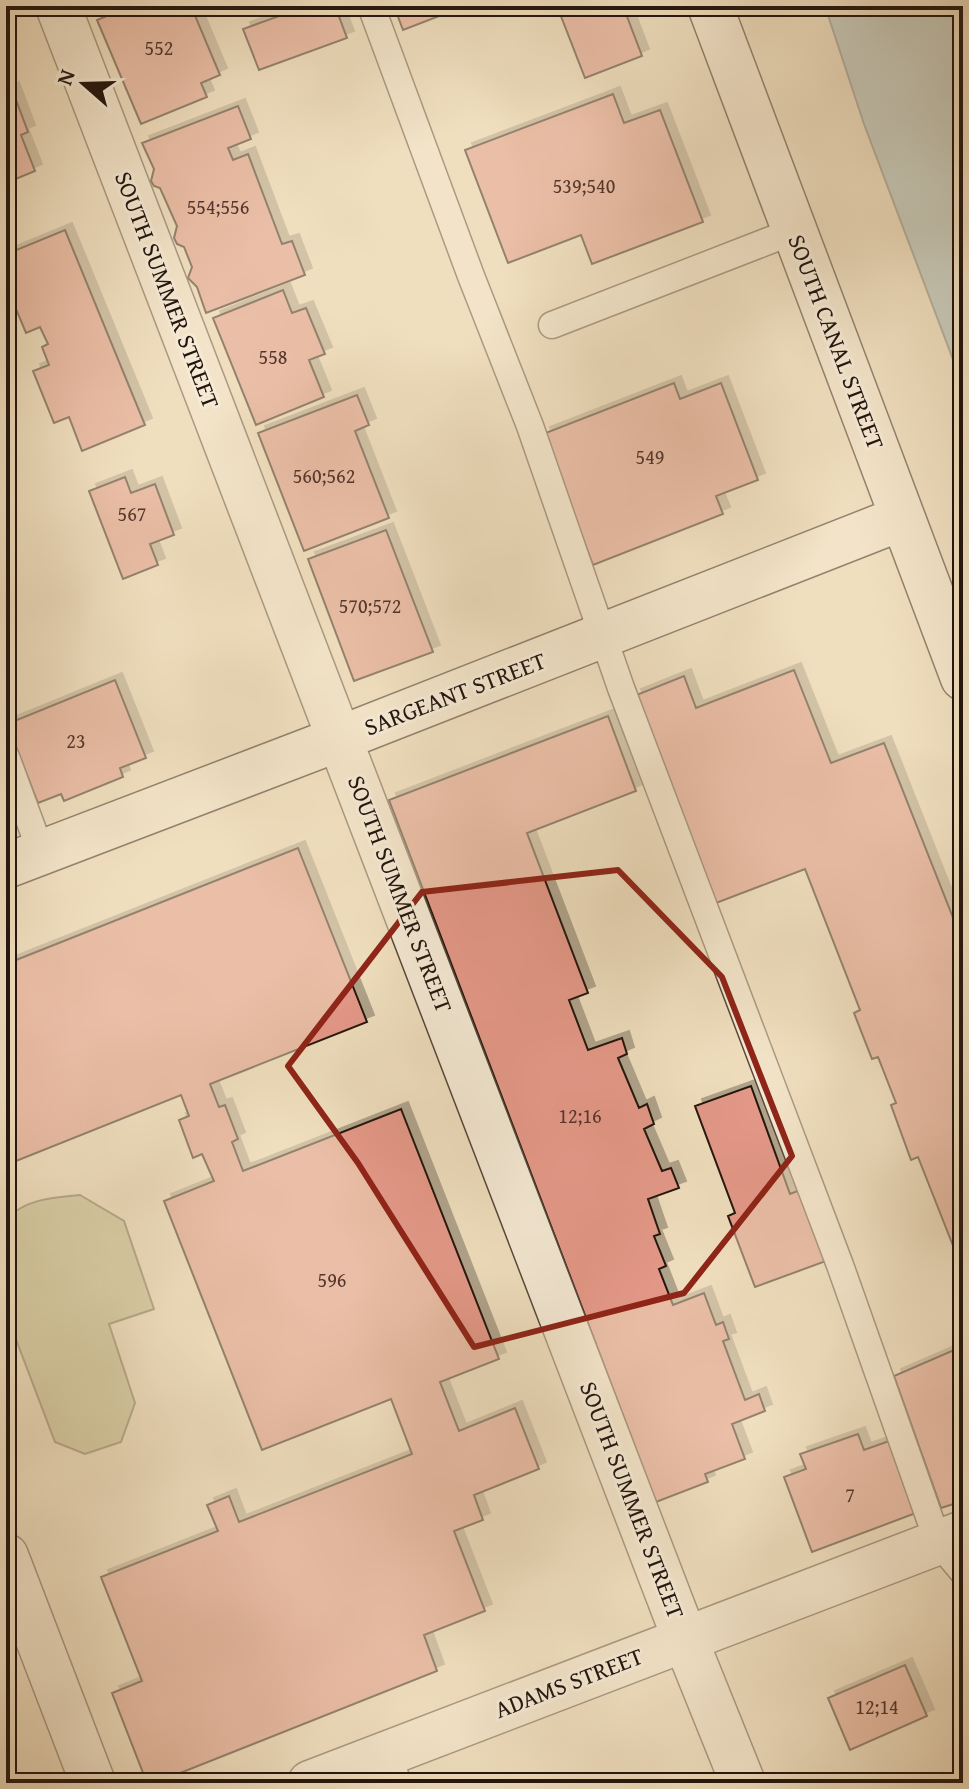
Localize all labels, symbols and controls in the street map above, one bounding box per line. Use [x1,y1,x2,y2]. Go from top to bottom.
house number: 552 [145,33,173,62]
north arrow [44,44,124,124]
text: N [48,65,83,90]
street label: SOUTH SUMMER STREET [106,166,229,414]
house number: 539;540 [553,171,615,200]
house number: 554;556 [187,192,249,221]
street label: SOUTH CANAL STREET [779,229,894,454]
house number: 558 [259,342,287,371]
house number: 549 [636,442,664,471]
house number: 560;562 [293,461,355,490]
house number: 567 [118,499,146,528]
house number: 570;572 [339,591,401,620]
street label: SARGEANT STREET [359,643,551,744]
house number: 23 [66,726,86,755]
street label: SOUTH SUMMER STREET [339,770,462,1018]
house number: 12;16 [558,1101,602,1130]
house number: 596 [318,1265,346,1294]
street label: SOUTH SUMMER STREET [571,1376,694,1624]
house number: 7 [845,1480,855,1509]
street label: ADAMS STREET [490,1638,648,1727]
house number: 12;14 [855,1692,899,1721]

